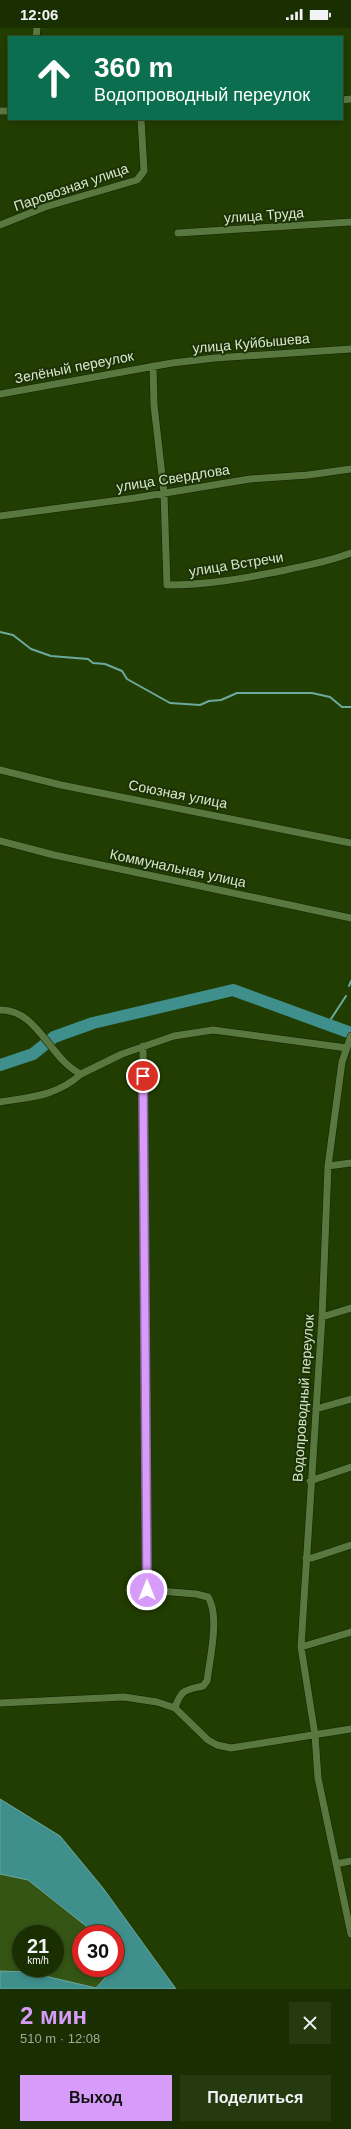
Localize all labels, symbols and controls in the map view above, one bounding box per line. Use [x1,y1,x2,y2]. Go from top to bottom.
text: 12:06 [20,6,58,23]
icon: ahead [28,52,80,104]
text: 360 m [94,52,173,83]
text: Водопроводный переулок [94,85,310,105]
street label: Паровозная улица [12,160,131,214]
street label: улица Труда [223,204,305,226]
street label: улица Куйбышева [192,330,310,356]
street label: Зелёный переулок [13,347,136,386]
street label: улица Свердлова [115,461,231,495]
street label: улица Встречи [188,549,284,579]
street label: Союзная улица [127,777,229,811]
street label: Коммунальная улица [108,846,248,890]
pin [126,1059,160,1093]
icon: arrive [132,1065,154,1087]
street label: Водопроводный переулок [289,1313,317,1482]
position arrow [126,1569,168,1611]
speed limit sign: 30 [72,1925,124,1977]
text: 21 [27,1935,49,1957]
text: km/h [27,1955,49,1966]
text: 2 мин [20,2002,87,2029]
button: close [289,2002,331,2044]
text: 510 m · 12:08 [20,2031,100,2046]
button: Выход [20,2075,172,2121]
button: Поделиться [180,2075,331,2121]

